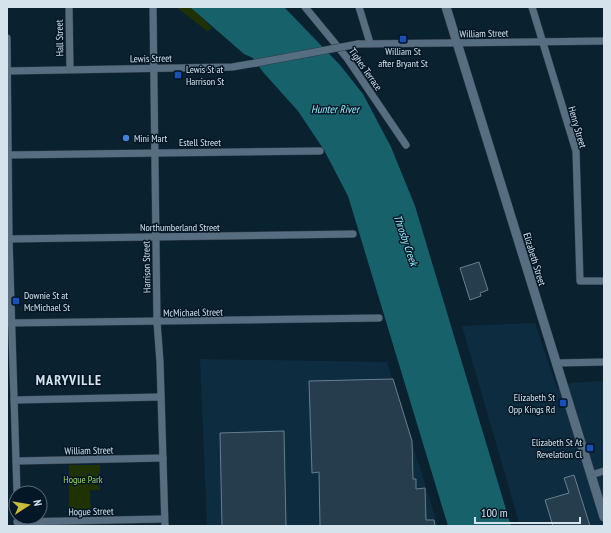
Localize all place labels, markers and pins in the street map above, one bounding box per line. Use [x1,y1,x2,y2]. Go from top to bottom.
marker: William St after Bryant St [398,34,408,44]
place label: William St after Bryant St [378,45,428,70]
place label: Lewis St at Harrison St [186,63,224,88]
marker: Lewis St at Harrison St [173,70,183,80]
place label: Mini Mart [134,132,168,145]
marker: Mini Mart [121,133,131,143]
place label: Downie St at McMichael St [24,289,70,314]
marker: Downie St at McMichael St [11,296,21,306]
place label: Elizabeth St Opp Kings Rd [508,391,555,416]
marker: Elizabeth St Opp Kings Rd [558,398,568,408]
place label: Elizabeth St At Revelation Cl [532,436,583,461]
marker: Elizabeth St At Revelation Cl [585,443,595,453]

